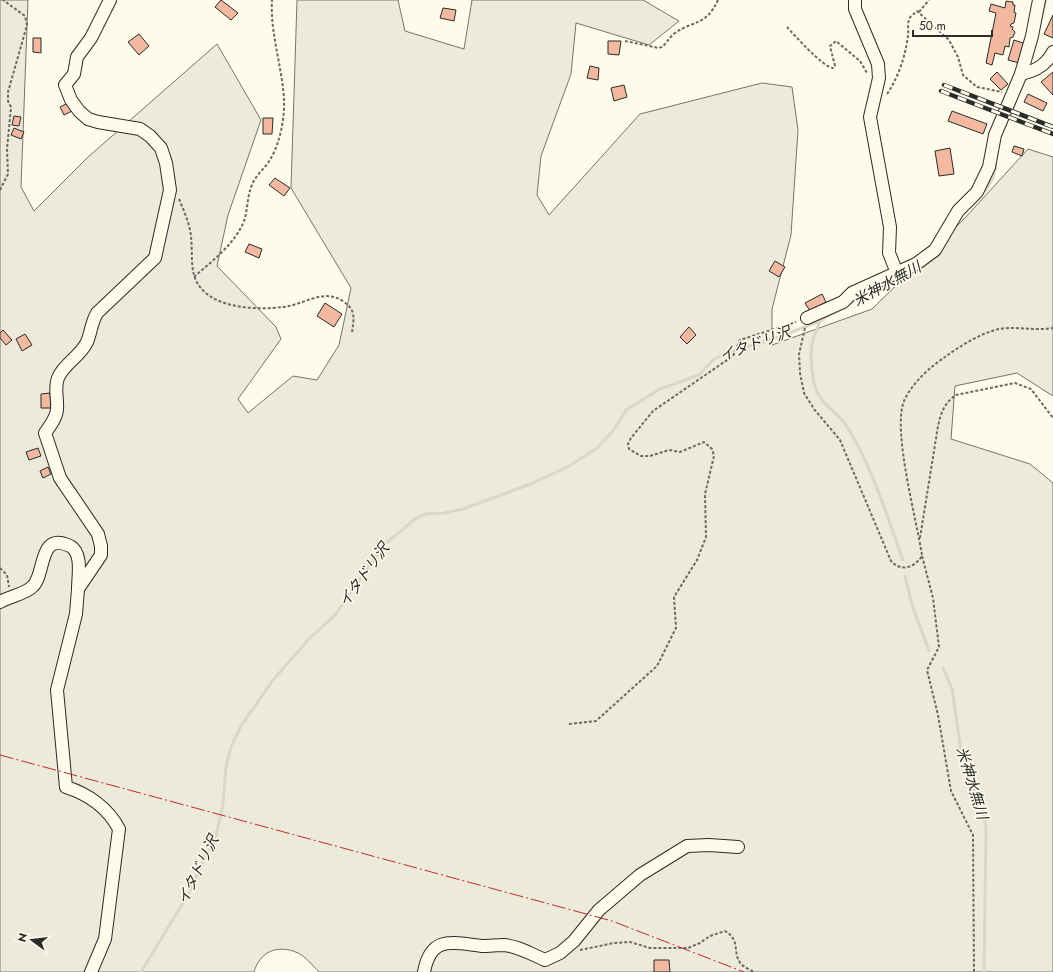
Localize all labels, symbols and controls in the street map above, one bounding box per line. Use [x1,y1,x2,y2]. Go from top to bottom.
scale bar [913,12,992,38]
text: 50 m [919,17,946,35]
water label: 米神水無川 [849,255,927,312]
water label: イタドリ沢 [716,320,796,367]
water label: イタドリ沢 [333,537,396,612]
water label: 米神水無川 [951,744,994,824]
water label: イタドリ沢 [172,830,225,908]
north arrow [12,920,52,960]
text: N [13,931,31,944]

